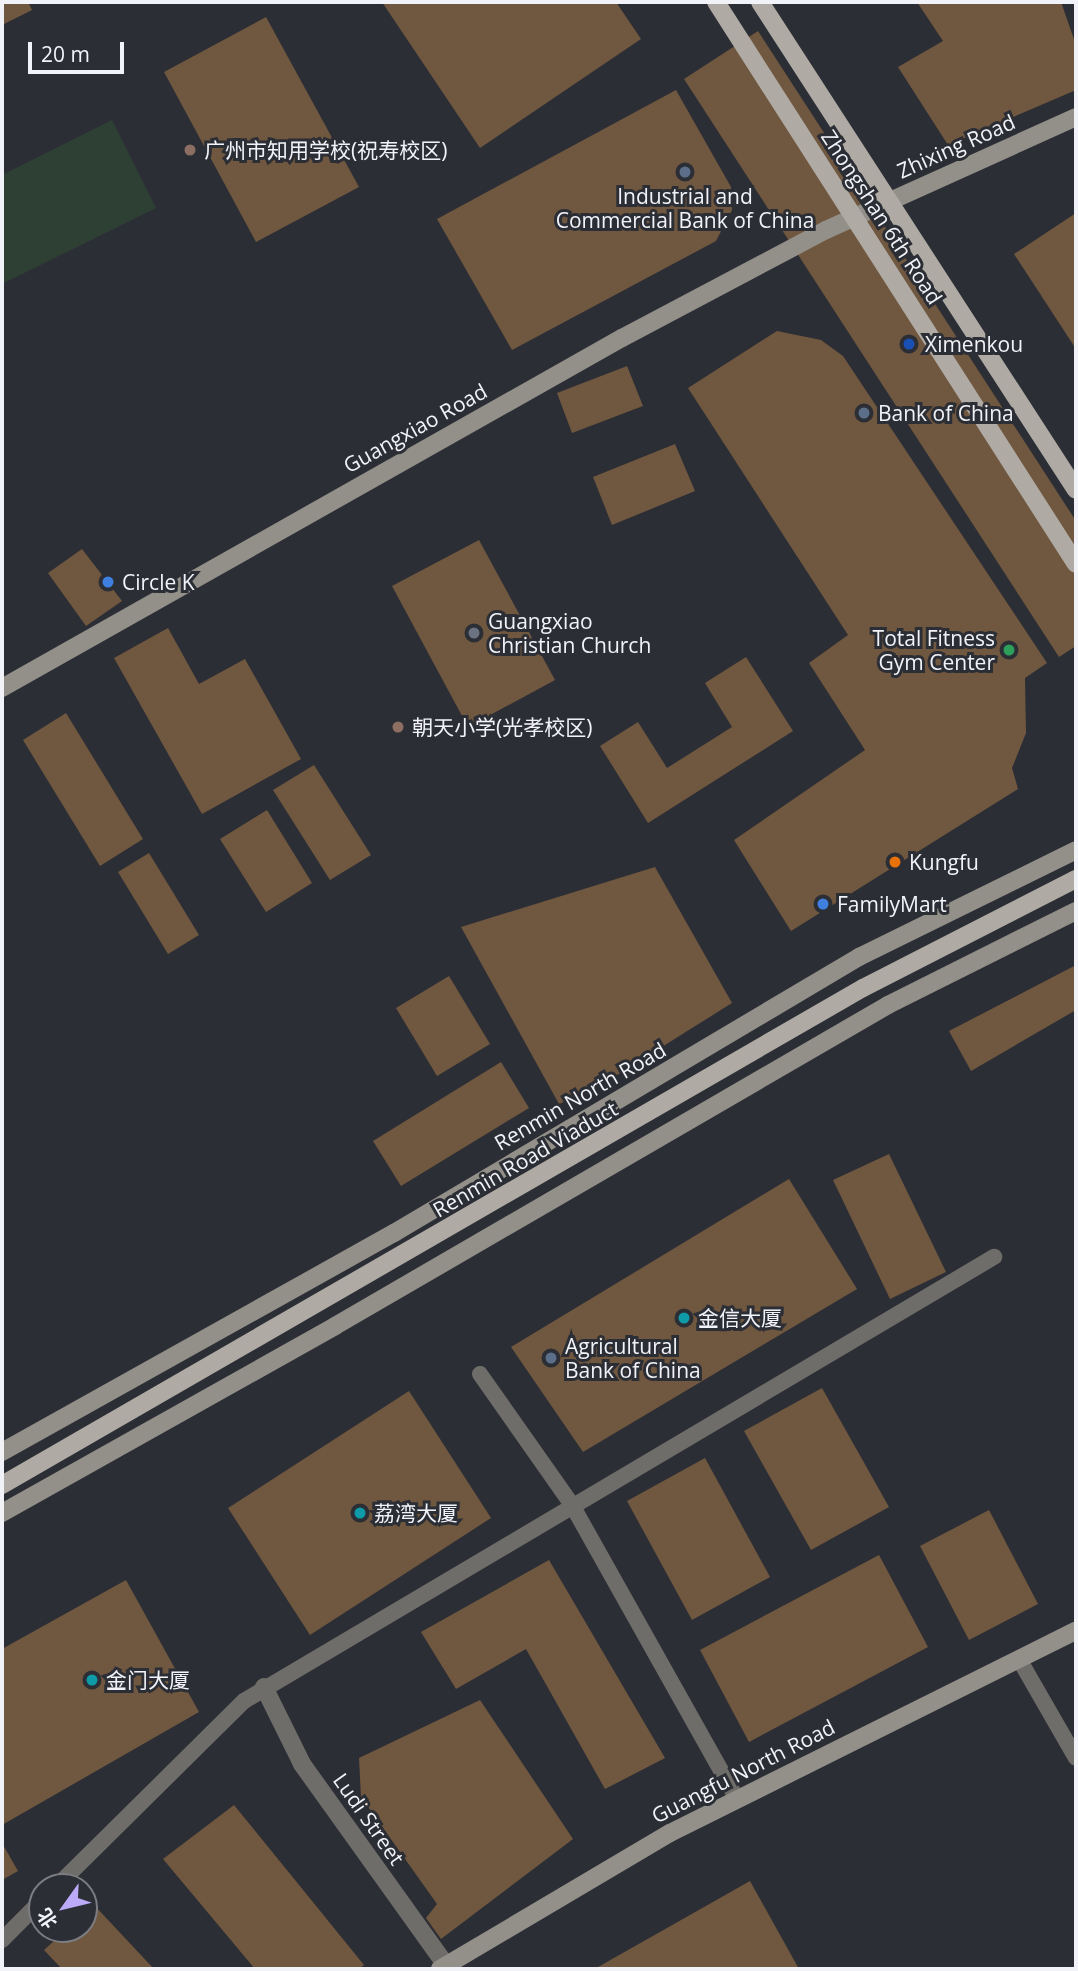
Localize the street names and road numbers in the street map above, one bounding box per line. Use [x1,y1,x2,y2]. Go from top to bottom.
street label: Zhixing Road [893,109,1019,183]
street label: Zhongshan 6th Road [816,125,948,309]
street label: Guangxiao Road [339,378,491,478]
street label: Renmin North Road [490,1037,670,1155]
street label: Renmin Road Viaduct [428,1096,622,1222]
street label: Guangfu North Road [647,1714,839,1828]
street label: Ludi Street [328,1768,410,1870]

